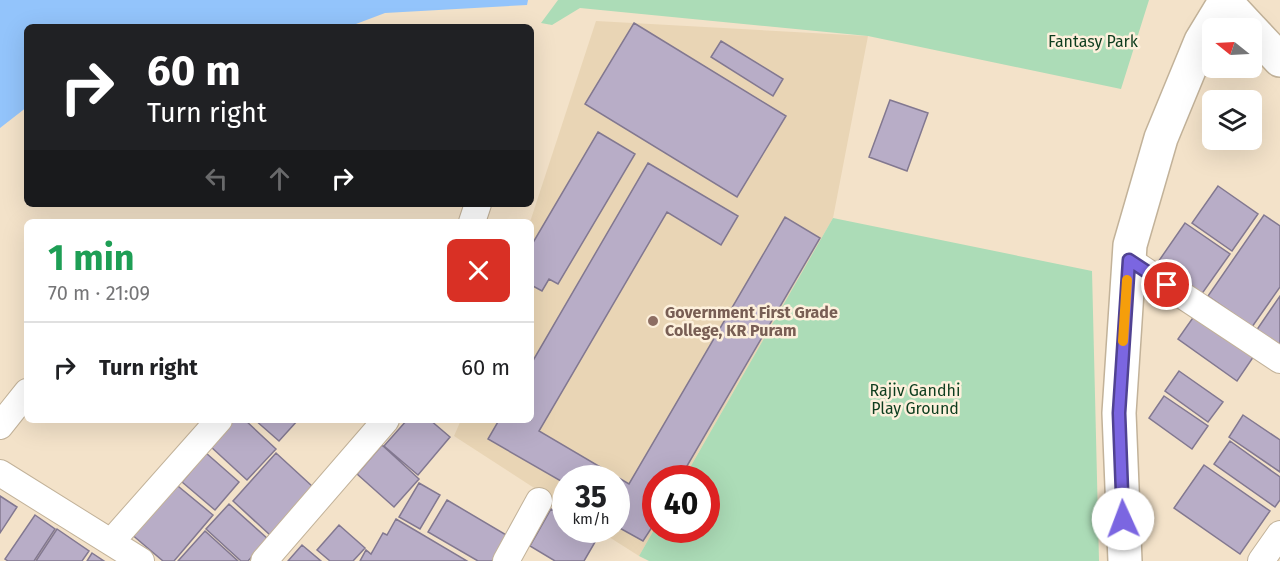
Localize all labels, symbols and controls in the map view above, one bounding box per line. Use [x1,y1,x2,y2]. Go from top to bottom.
north arrow [1202,18,1262,78]
map controls [1202,18,1262,150]
park label: Fantasy Park [1048,32,1139,51]
text: 60 m [147,46,241,96]
icon: right [48,48,126,126]
button: layers [1202,90,1262,150]
text: Turn right [147,97,267,129]
icon: left [200,162,233,195]
icon: ahead [263,162,296,195]
icon: right [326,162,359,195]
text: 1 min [48,236,135,280]
button: close [447,239,510,302]
pin [1141,259,1192,310]
icon: arrive [1150,268,1183,301]
text: 70 m · 21:09 [48,281,150,305]
place label: Government First Grade College, KR Puram [665,303,838,340]
marker: Government First Grade College, KR Puram [646,314,660,328]
icon: right [48,351,81,384]
text: Turn right [99,354,198,381]
text: 60 m [461,354,510,381]
park label: Rajiv Gandhi Play Ground [870,381,960,418]
speed limit sign: 40 [642,465,720,543]
text: 35 [575,479,607,515]
position arrow [1091,487,1155,551]
text: km/h [572,510,610,528]

